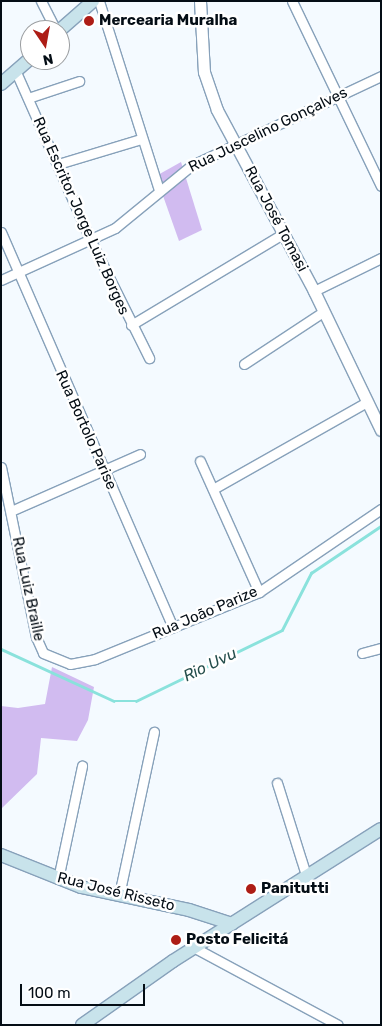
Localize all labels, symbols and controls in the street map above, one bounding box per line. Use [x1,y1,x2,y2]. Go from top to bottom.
place label: Mercearia Muralha [99,12,237,30]
marker: Mercearia Muralha [83,15,95,27]
north arrow [20,20,70,70]
text: N [41,50,55,69]
street label: Rua Juscelino Gonçalves [186,84,350,176]
street label: Rua Escritor Jorge Luiz Borges [29,114,133,318]
street label: Rua José Tomasi [240,163,312,275]
street label: Rua Bortolo Parise [52,368,120,492]
street label: Rua Luiz Braille [8,535,48,643]
street label: Rua João Parize [150,583,260,643]
water label: Rio Uvu [180,644,240,686]
street label: Rua José Risseto [55,869,177,915]
place label: Panitutti [261,880,329,898]
marker: Panitutti [245,883,257,895]
place label: Posto Felicitá [186,931,288,949]
marker: Posto Felicitá [170,934,182,946]
scale bar [22,974,148,1006]
text: 100 m [28,984,70,1002]

